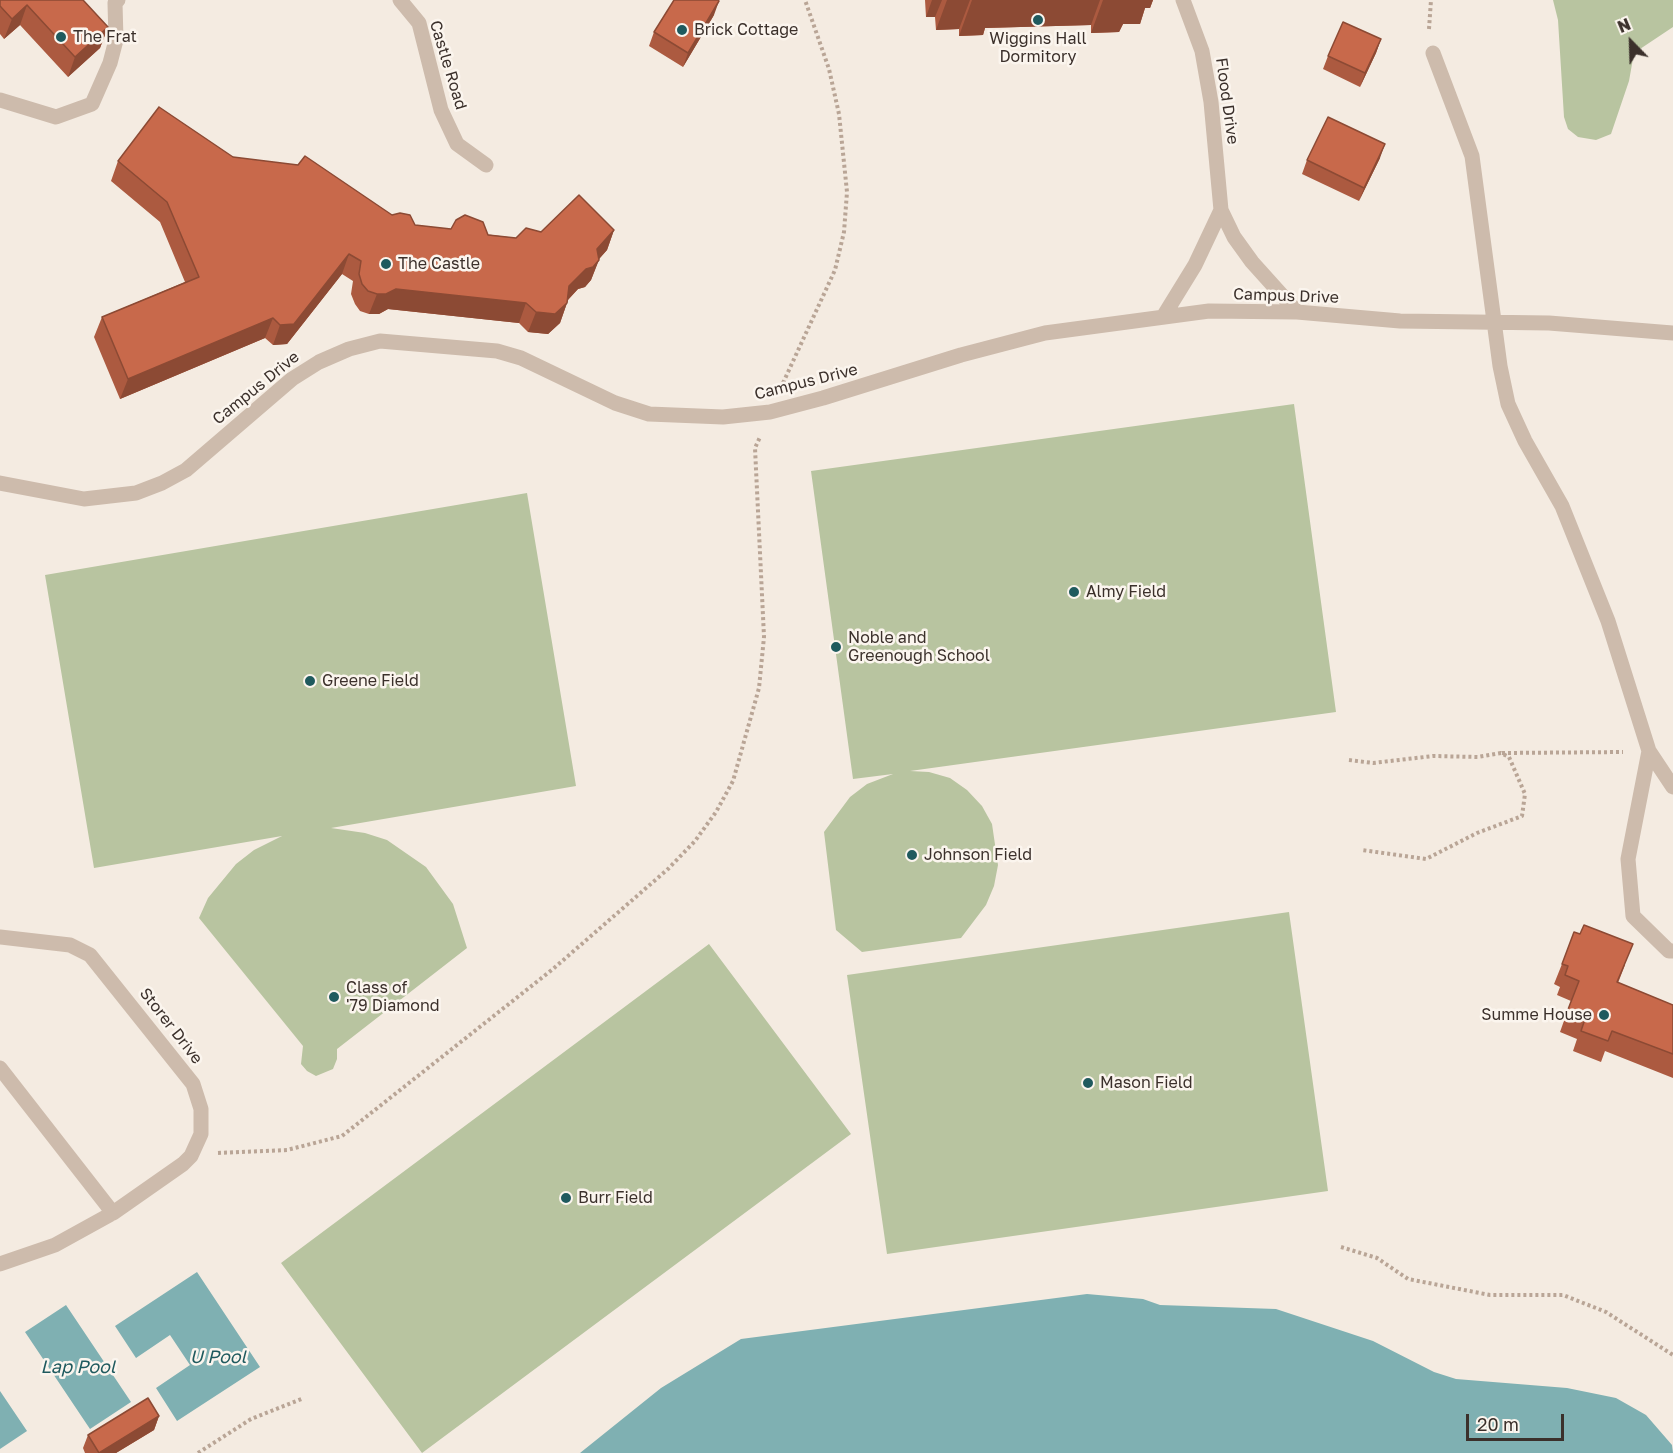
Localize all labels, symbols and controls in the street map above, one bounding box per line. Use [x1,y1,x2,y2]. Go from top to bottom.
north arrow [1601,12,1661,72]
marker: Wiggins Hall Dormitory [1031,13,1045,27]
text: N [1614,14,1633,37]
street label: Castle Road [425,18,471,112]
place label: Brick Cottage [694,20,798,40]
marker: Brick Cottage [675,23,689,37]
place label: The Frat [73,27,137,47]
place label: Wiggins Hall Dormitory [989,29,1087,67]
marker: The Frat [54,30,68,44]
street label: Flood Drive [1211,57,1243,145]
place label: The Castle [398,254,480,274]
marker: The Castle [379,257,393,271]
street label: Campus Drive [1233,285,1339,307]
street label: Campus Drive [209,347,303,429]
street label: Campus Drive [752,360,860,404]
place label: Almy Field [1086,582,1166,602]
marker: Almy Field [1067,585,1081,599]
place label: Noble and Greenough School [848,628,990,666]
marker: Noble and Greenough School [829,640,843,654]
place label: Greene Field [322,671,419,691]
marker: Greene Field [303,674,317,688]
place label: Johnson Field [924,845,1032,865]
marker: Johnson Field [905,848,919,862]
place label: Class of '79 Diamond [346,978,440,1016]
street label: Storer Drive [135,984,207,1068]
marker: Class of '79 Diamond [327,990,341,1004]
place label: Summe House [1481,1005,1592,1025]
marker: Summe House [1597,1008,1611,1022]
place label: Mason Field [1100,1073,1193,1093]
marker: Mason Field [1081,1076,1095,1090]
place label: Burr Field [578,1188,653,1208]
marker: Burr Field [559,1191,573,1205]
water label: U Pool [190,1346,246,1368]
water label: Lap Pool [40,1356,116,1378]
scale bar [1469,1402,1566,1440]
text: 20 m [1477,1413,1519,1435]

